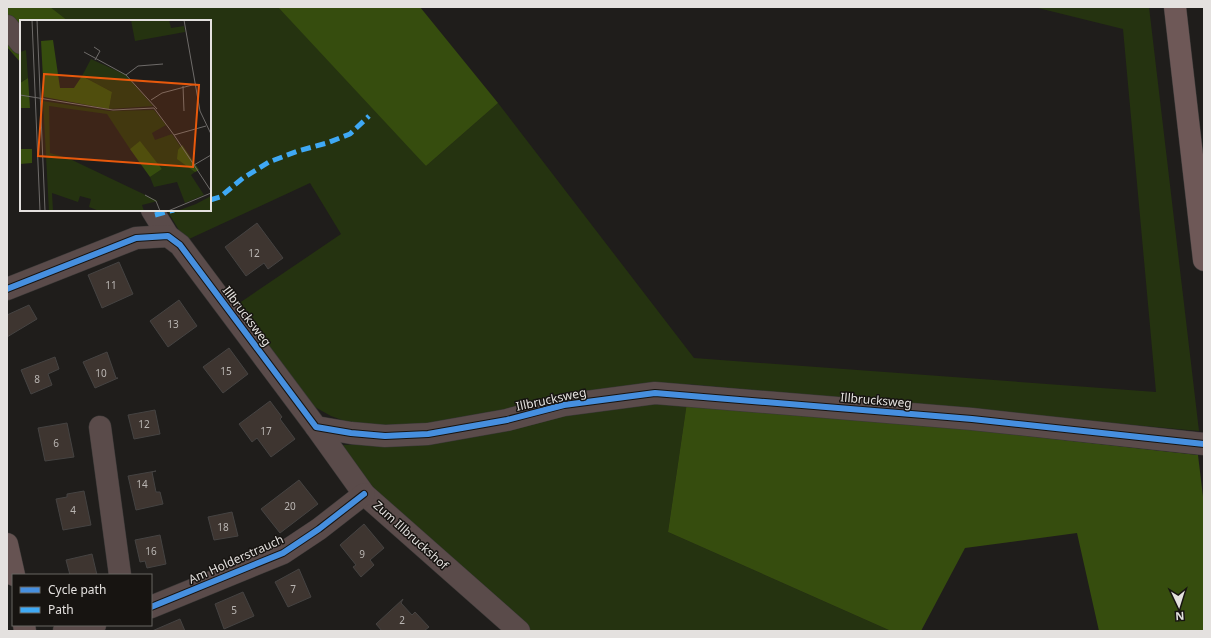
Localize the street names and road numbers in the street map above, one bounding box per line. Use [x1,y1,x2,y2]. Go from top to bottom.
street label: Illbrucksweg [219,282,275,350]
street label: Illbrucksweg [514,383,588,415]
street label: Illbrucksweg [840,388,912,412]
street label: Zum Illbruckshof [370,497,453,574]
street label: Am Holderstrauch [186,530,286,588]

